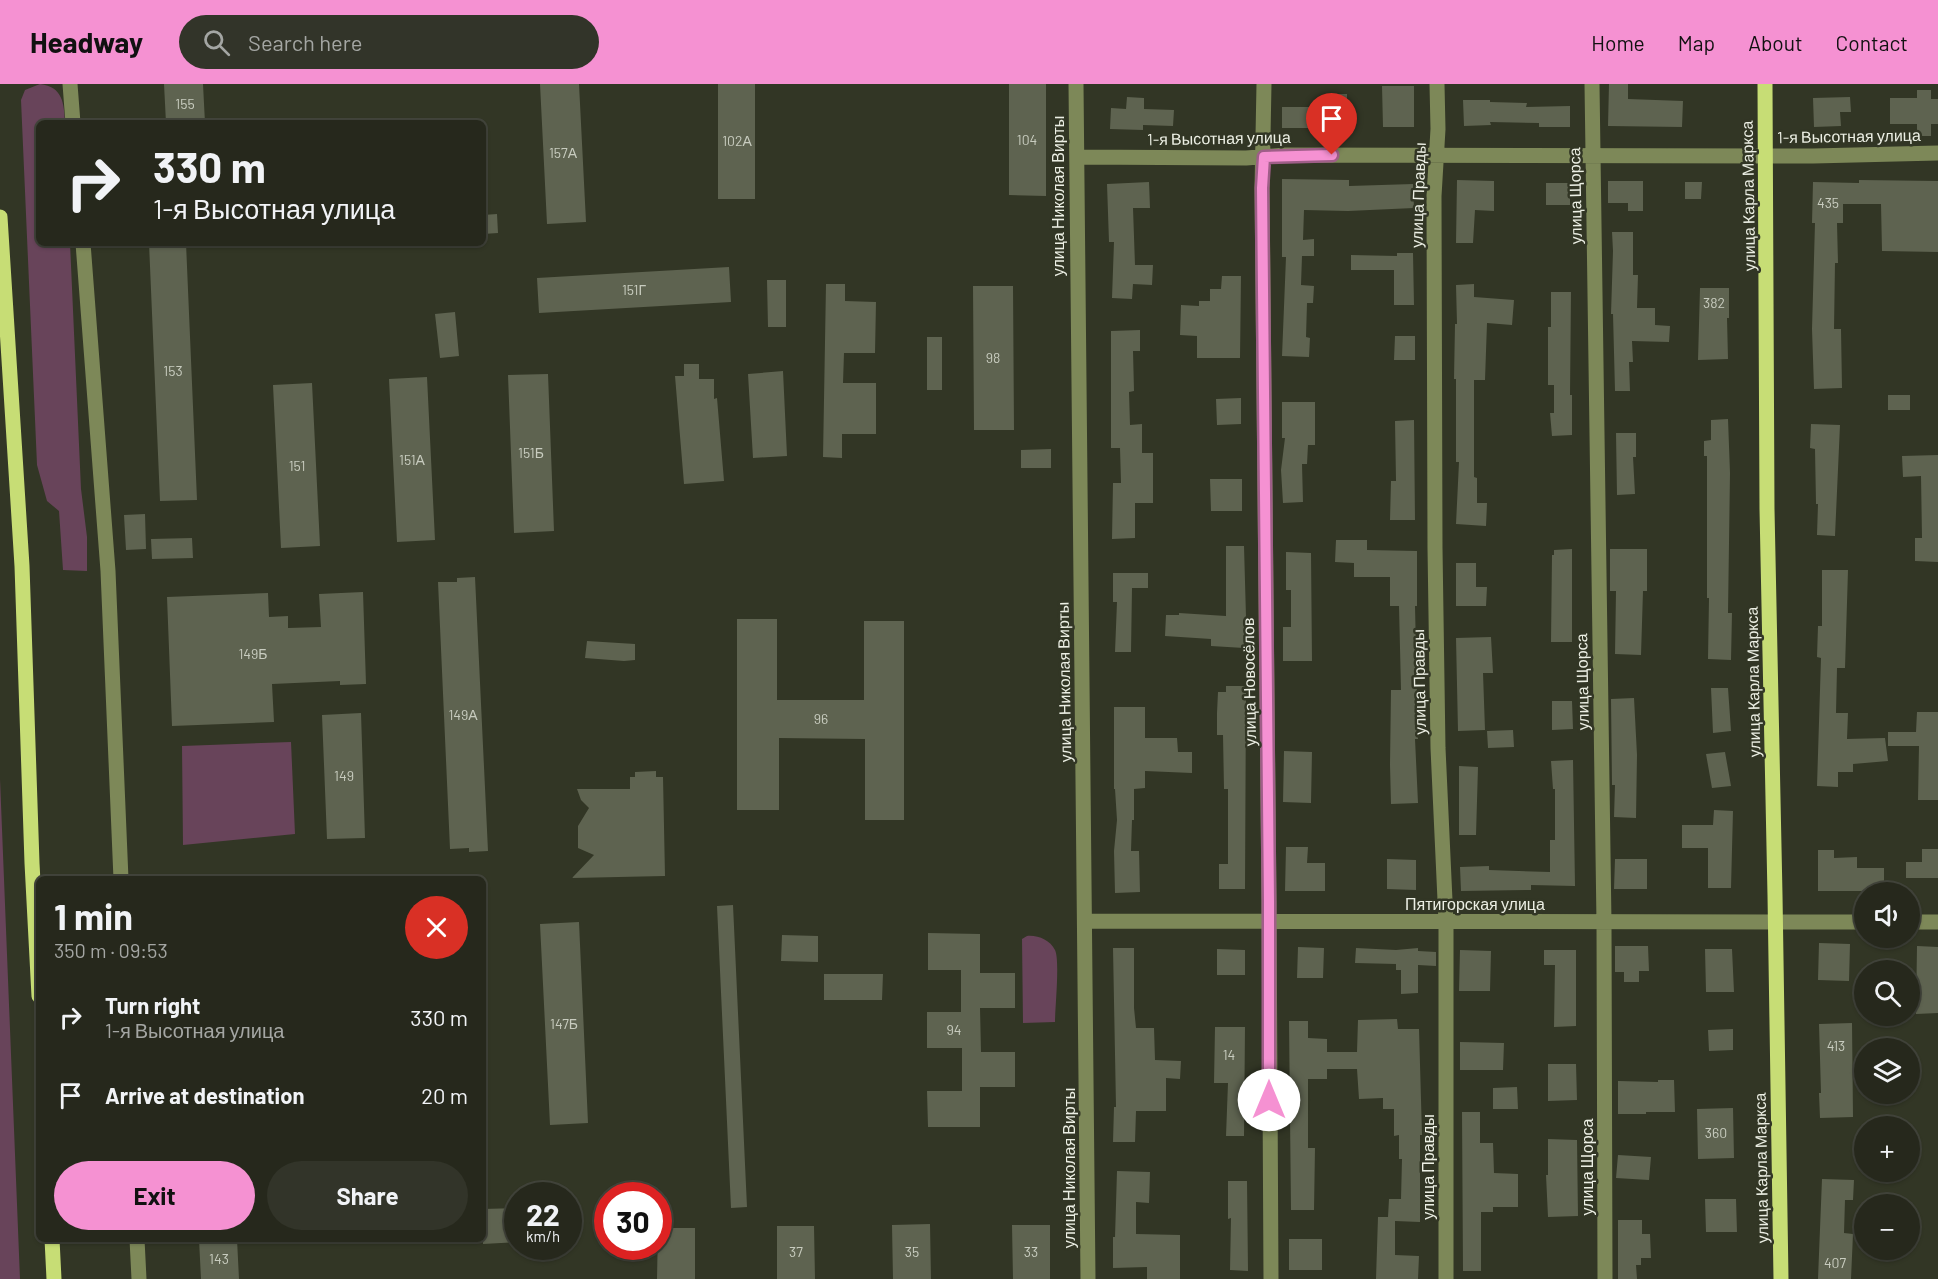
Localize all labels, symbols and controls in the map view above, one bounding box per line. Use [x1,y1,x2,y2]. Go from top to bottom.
search box [179,15,599,69]
text: Headway [30,25,143,59]
icon: search [200,26,233,59]
text: Search here [248,29,362,55]
text: Home [1591,30,1645,55]
text: Map [1678,30,1715,55]
text: About [1748,30,1803,55]
text: Contact [1836,30,1908,55]
pin [1306,93,1357,155]
house number: 155 [175,95,195,112]
icon: arrive [1315,102,1348,135]
street label: улица Николая Вирты [1048,116,1067,276]
street label: улица Карла Маркса [1737,120,1758,271]
street label: 1-я Высотная улица [1777,125,1921,146]
street label: 1-я Высотная улица [1147,127,1291,148]
house number: 104 [1017,131,1037,148]
house number: 102А [722,132,752,149]
text: 330 m [153,141,266,191]
street label: улица Правды [1406,142,1429,248]
icon: right [54,144,132,222]
house number: 157А [549,144,578,161]
street label: улица Щорса [1564,147,1585,245]
text: 1-я Высотная улица [153,192,395,224]
house number: 435 [1817,194,1839,211]
house number: 151Г [622,281,647,298]
house number: 382 [1703,294,1725,311]
house number: 98 [986,349,1000,366]
house number: 153 [163,362,183,379]
house number: 151Б [518,444,544,461]
house number: 151А [399,451,426,468]
house number: 151 [289,457,305,474]
street label: улица Николая Вирты [1053,602,1074,762]
street label: улица Карла Маркса [1742,606,1763,757]
street label: улица Новосёлов [1238,618,1259,747]
street label: улица Правды [1408,629,1429,735]
street label: улица Щорса [1571,633,1592,731]
house number: 149Б [238,645,268,662]
house number: 149А [448,706,478,723]
house number: 96 [814,710,828,727]
house number: 149 [334,767,354,784]
map controls [1854,882,1920,1260]
button: sound [1854,882,1920,948]
text: 1 min [54,894,133,937]
street label: Пятигорская улица [1405,894,1545,913]
button: close [405,896,468,959]
text: 350 m · 09:53 [54,938,168,962]
button: search [1854,960,1920,1026]
text: Turn right [105,992,200,1018]
icon: right [54,1001,87,1034]
text: 330 m [410,1004,468,1030]
house number: 147Б [550,1015,578,1032]
text: 1-я Высотная улица [105,1018,284,1042]
house number: 94 [946,1021,962,1038]
house number: 413 [1827,1037,1845,1054]
button: layers [1854,1038,1920,1104]
house number: 14 [1223,1046,1235,1063]
position arrow [1237,1068,1301,1132]
icon: arrive [54,1079,87,1112]
text: Arrive at destination [105,1082,304,1108]
text: 20 m [421,1082,468,1108]
street label: улица Николая Вирты [1059,1088,1078,1248]
street label: улица Карла Маркса [1750,1092,1771,1243]
street label: улица Правды [1418,1114,1437,1220]
button: + [1854,1116,1920,1182]
street label: улица Щорса [1577,1118,1596,1215]
house number: 360 [1705,1124,1727,1141]
button: Exit [54,1161,255,1230]
button: Share [267,1161,468,1230]
speed limit sign: 30 [594,1182,672,1260]
button: − [1854,1194,1920,1260]
text: 22 [526,1196,560,1232]
text: km/h [526,1227,560,1245]
house number: 37 [789,1243,803,1260]
house number: 35 [905,1243,919,1260]
house number: 33 [1024,1243,1038,1260]
house number: 143 [209,1250,229,1267]
house number: 407 [1824,1254,1846,1271]

